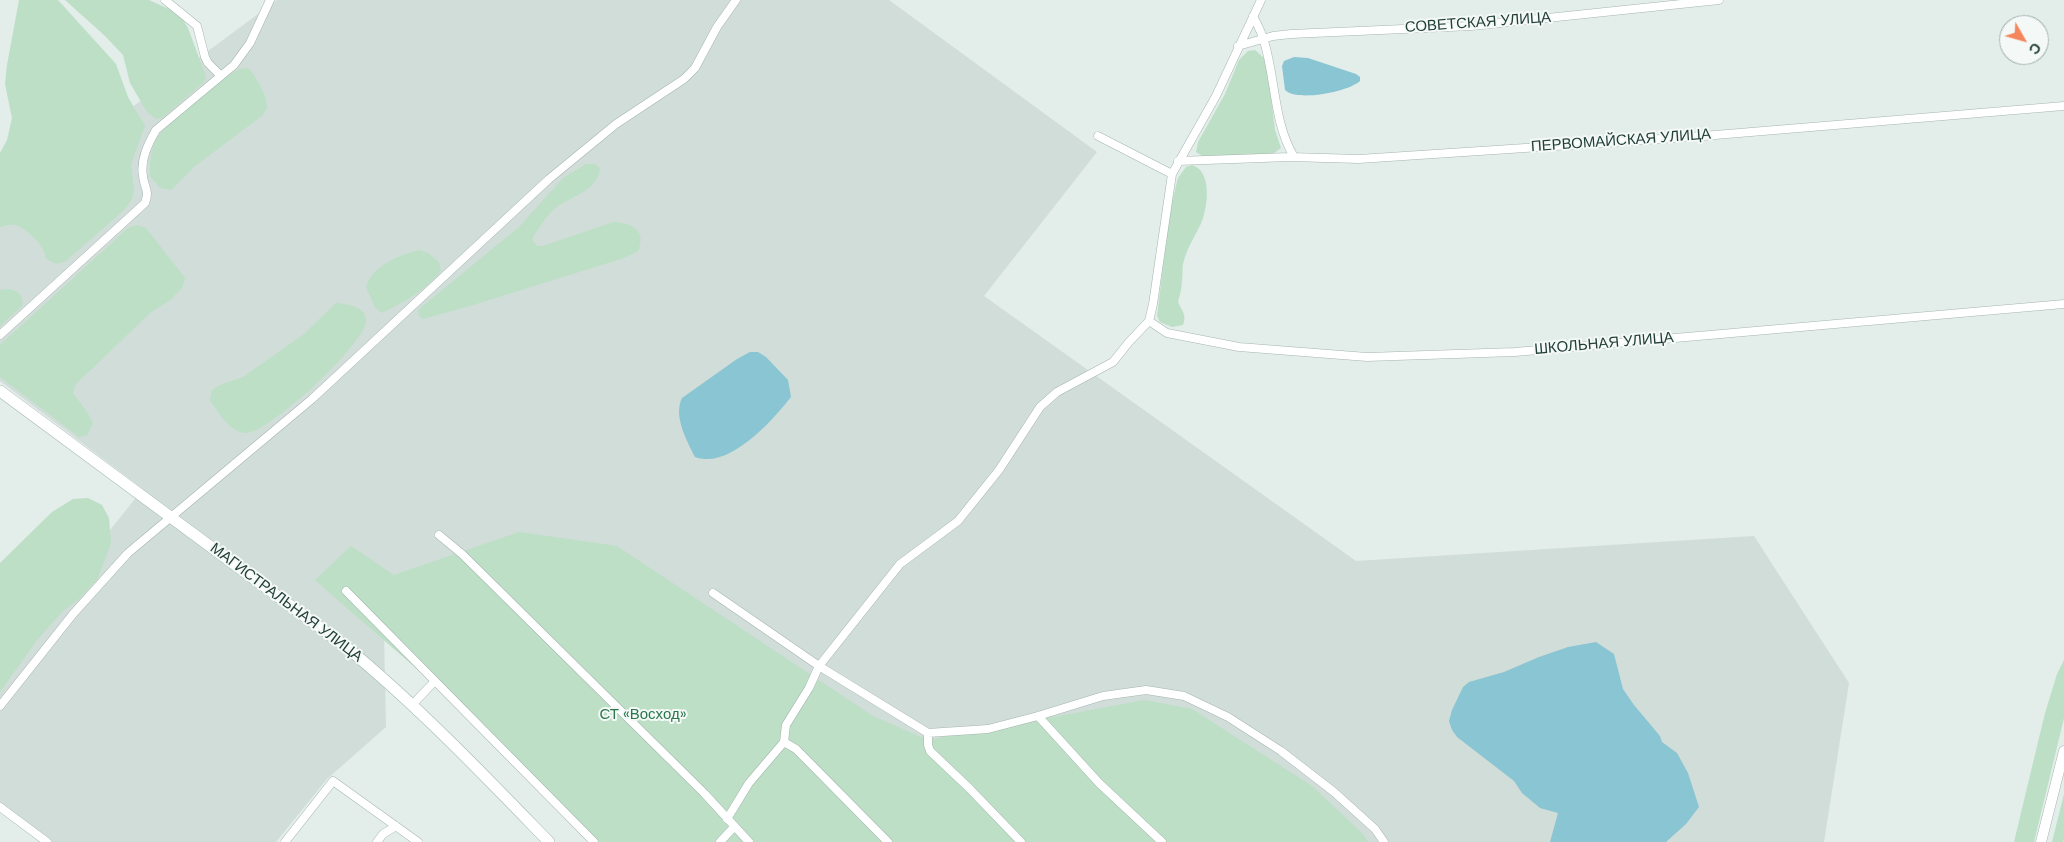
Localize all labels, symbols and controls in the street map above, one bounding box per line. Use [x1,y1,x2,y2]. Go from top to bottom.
street label: СОВЕТСКАЯ УЛИЦА [1404,9,1552,37]
north arrow [1999,15,2049,65]
text: С [2025,39,2045,58]
street label: ПЕРВОМАЙСКАЯ УЛИЦА [1530,126,1712,156]
street label: ШКОЛЬНАЯ УЛИЦА [1534,329,1674,359]
street label: МАГИСТРАЛЬНАЯ УЛИЦА [206,540,366,666]
park label: СТ «Восход» [600,706,686,724]

